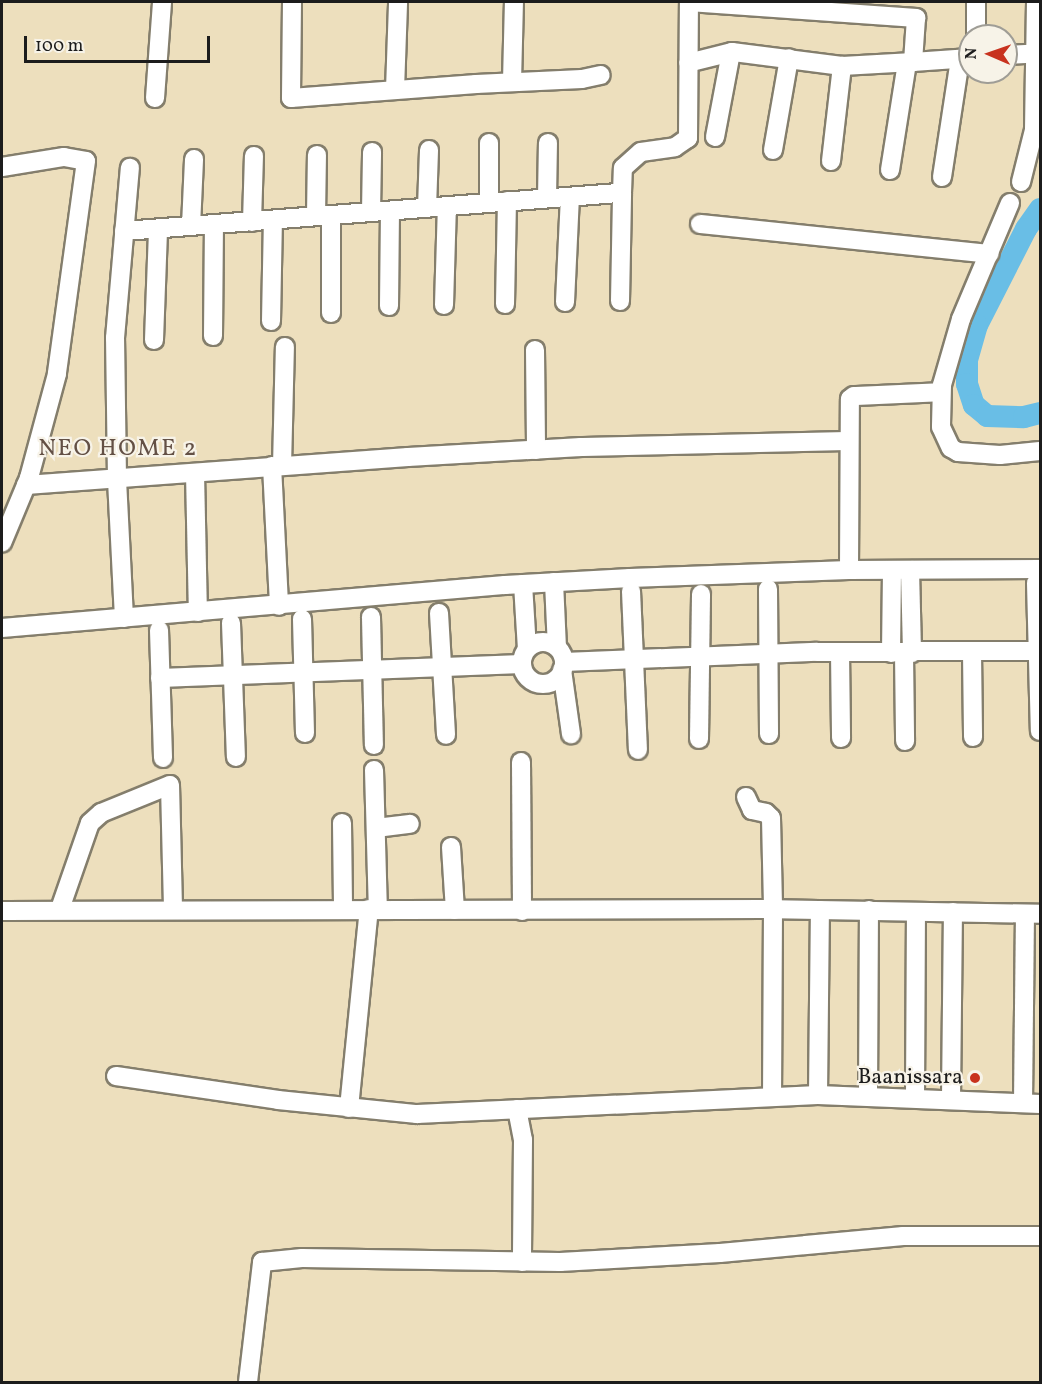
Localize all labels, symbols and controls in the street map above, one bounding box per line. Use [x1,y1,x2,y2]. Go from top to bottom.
scale bar [27,24,213,62]
north arrow [958,24,1018,84]
text: 100 m [35,34,84,59]
text: N [961,47,983,60]
district label: NEO HOME 2 [38,436,198,464]
place label: Baanissara [858,1065,963,1091]
marker: Baanissara [968,1071,982,1085]

